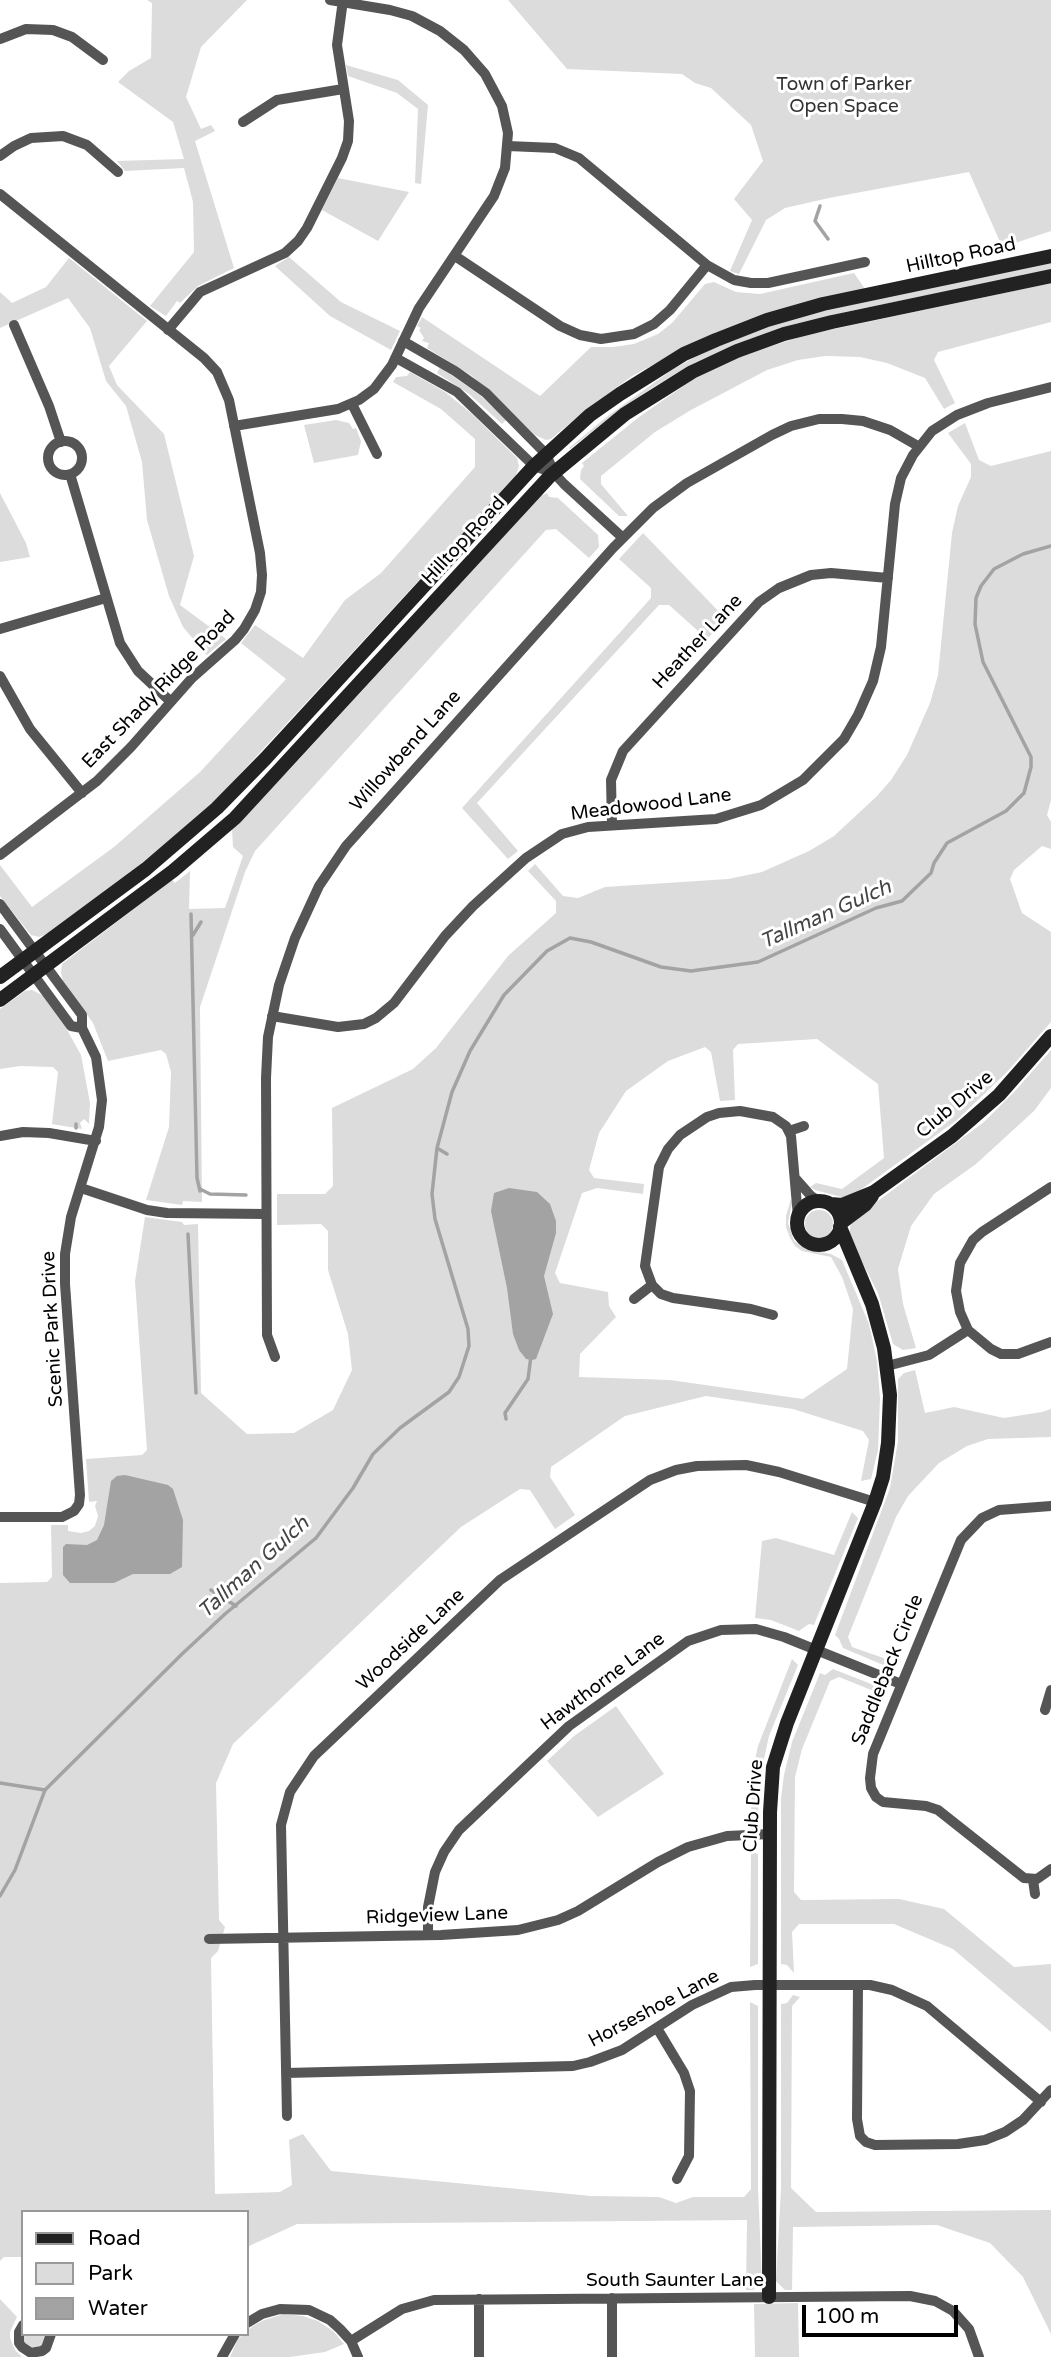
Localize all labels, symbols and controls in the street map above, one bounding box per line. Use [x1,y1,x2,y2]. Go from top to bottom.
park label: Town of Parker Open Space [776,74,912,118]
street label: Hilltop Road [904,233,1018,279]
street label: Hilltop Road [418,492,510,590]
street label: Heather Lane [648,590,748,694]
street label: East Shady Ridge Road [78,606,240,774]
street label: Willowbend Lane [346,686,466,816]
street label: Meadowood Lane [569,784,733,826]
water label: Tallman Gulch [757,875,895,955]
street label: Club Drive [912,1066,998,1144]
street label: Scenic Park Drive [38,1250,68,1408]
water label: Tallman Gulch [193,1512,315,1624]
street label: Woodside Lane [352,1584,470,1696]
street label: Saddleback Circle [847,1591,929,1749]
street label: Hawthorne Lane [537,1628,669,1736]
street label: Club Drive [739,1759,769,1853]
street label: Ridgeview Lane [366,1902,508,1930]
street label: Horseshoe Lane [585,1965,723,2053]
legend [21,2210,248,2336]
text: Road [88,2226,141,2251]
text: Park [88,2261,133,2286]
street label: South Saunter Lane [586,2270,764,2292]
scale bar [806,2290,962,2334]
text: Water [88,2296,148,2321]
text: 100 m [815,2304,879,2329]

